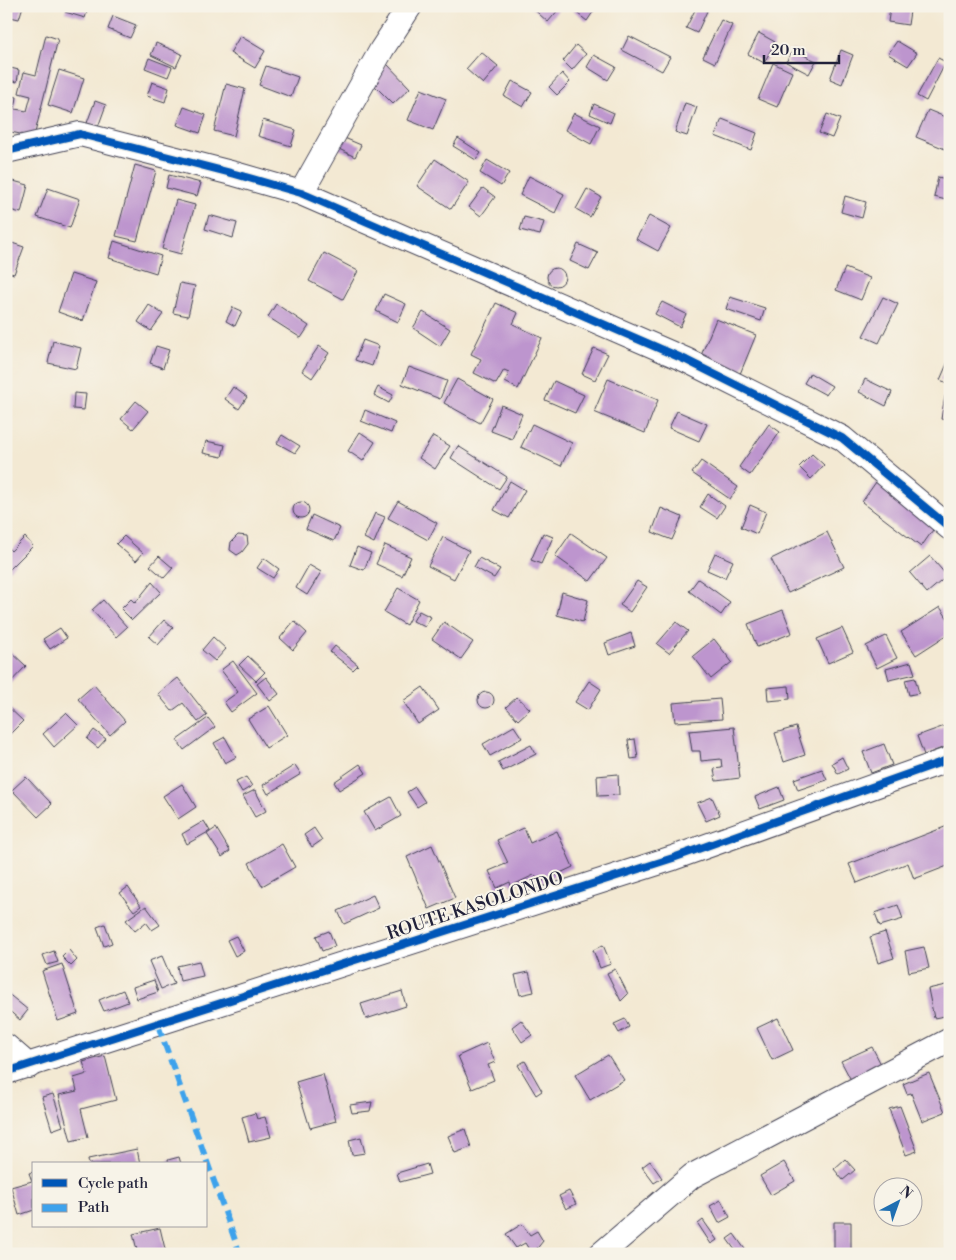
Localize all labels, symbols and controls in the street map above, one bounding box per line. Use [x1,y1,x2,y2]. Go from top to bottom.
scale bar [764,32,838,64]
text: 20 m [771,41,806,60]
street label: ROUTE KASOLONDO [384,867,566,945]
legend [32,1162,208,1228]
text: Cycle path [78,1174,148,1193]
north arrow [874,1178,924,1228]
text: N [896,1183,916,1203]
text: Path [78,1198,110,1217]

